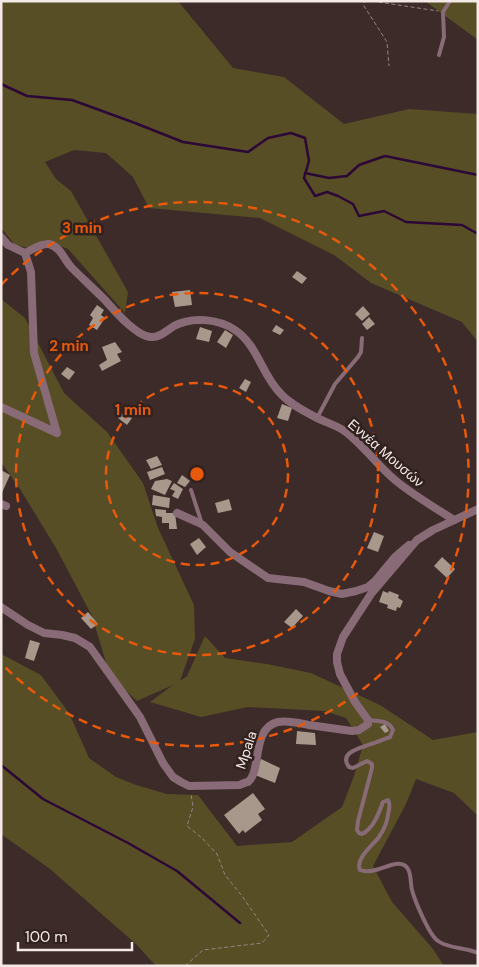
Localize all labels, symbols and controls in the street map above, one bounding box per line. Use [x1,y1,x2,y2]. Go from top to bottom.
text: 3 min [62,218,102,238]
text: 2 min [49,336,89,356]
text: 1 min [115,400,151,420]
street label: Εννέα Μουσών [344,415,428,491]
centre of rings [188,465,206,483]
street label: Mpala [231,729,261,771]
scale bar [18,920,131,952]
text: 100 m [25,927,68,947]

